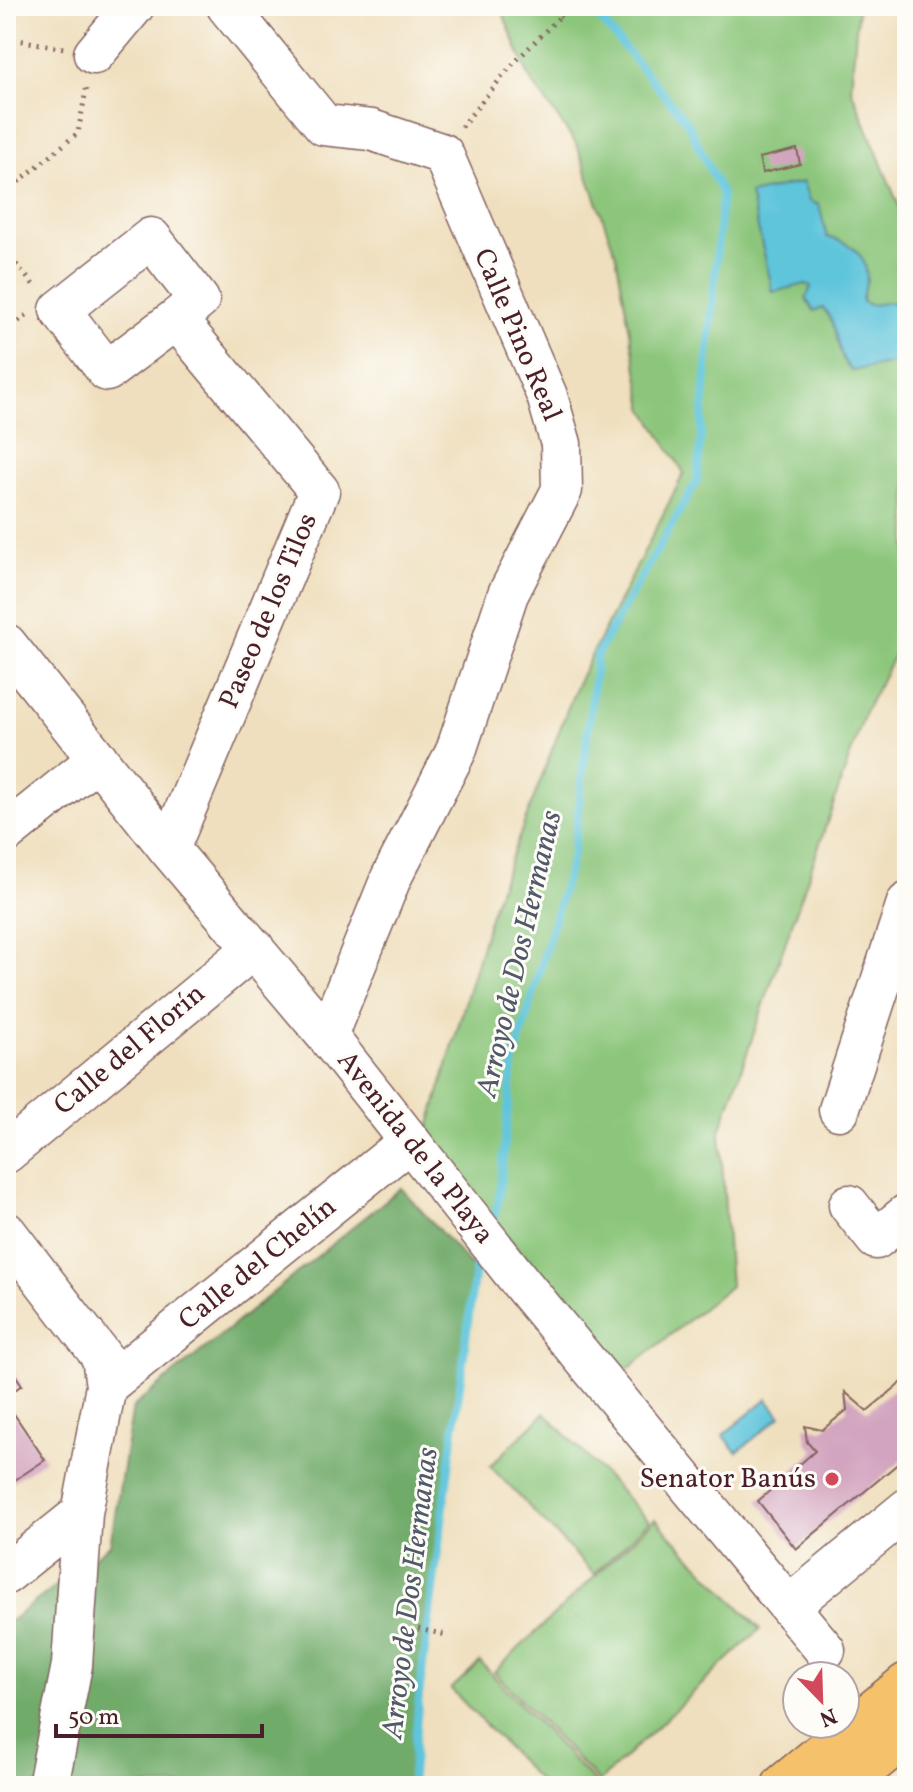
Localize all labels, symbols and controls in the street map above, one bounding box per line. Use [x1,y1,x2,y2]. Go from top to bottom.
street label: Calle Pino Real [463,243,571,427]
street label: Paseo de los Tilos [210,507,328,715]
water label: Arroyo de Dos Hermanas [466,807,573,1102]
street label: Calle del Florín [46,975,214,1125]
street label: Avenida de la Playa [327,1043,503,1253]
street label: Calle del Chelín [171,1188,345,1340]
water label: Arroyo de Dos Hermanas [372,1445,450,1742]
place label: Senator Banús [639,1460,816,1499]
marker: Senator Banús [823,1470,841,1488]
north arrow [781,1660,861,1740]
scale bar [56,1688,262,1738]
text: N [814,1699,841,1734]
text: 50 m [68,1701,120,1735]

